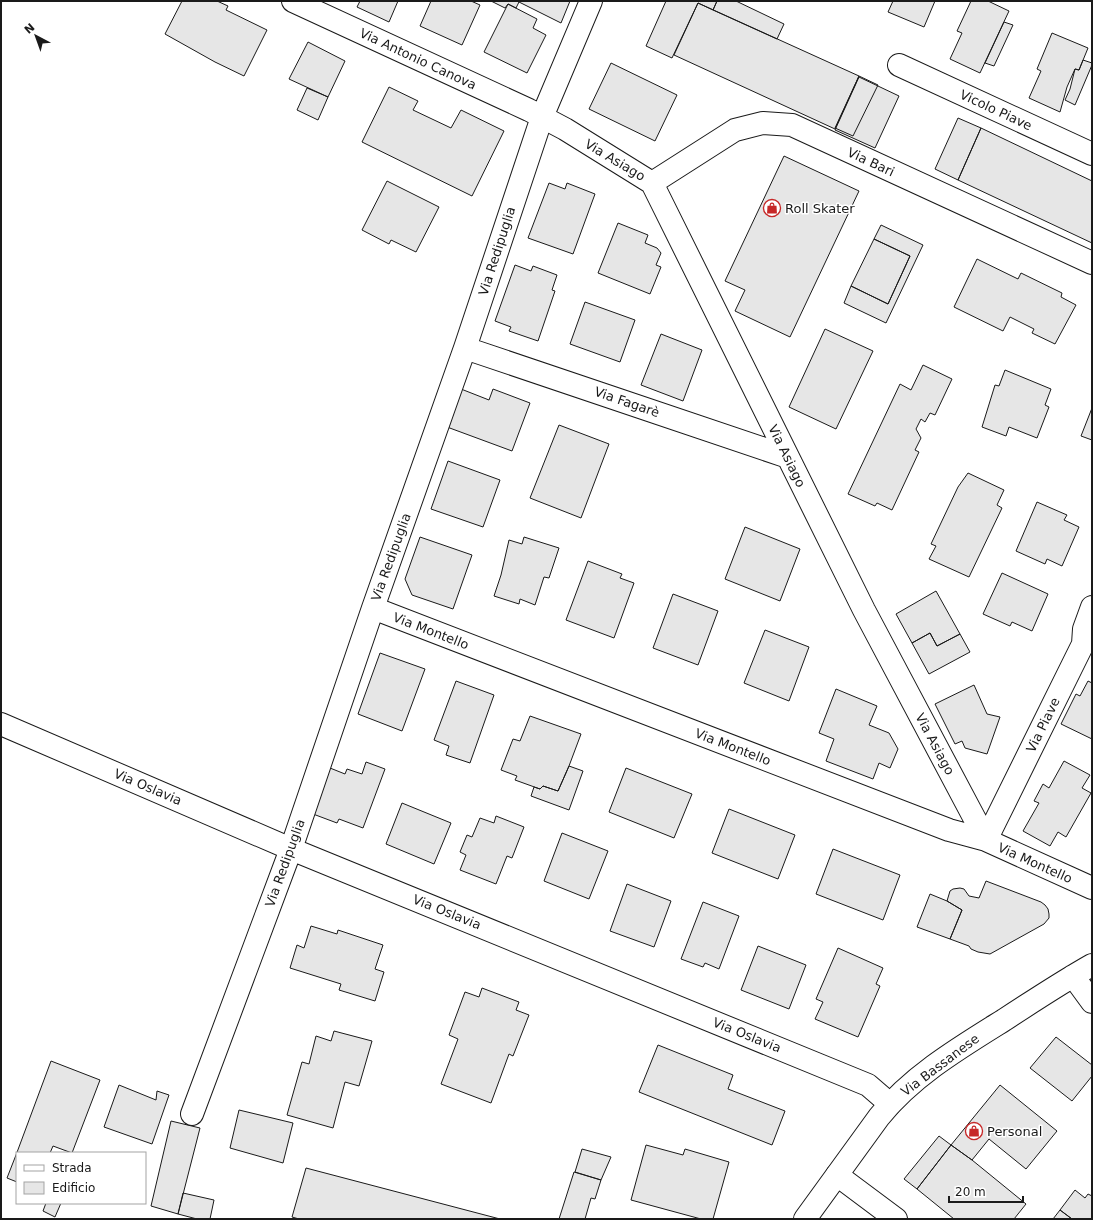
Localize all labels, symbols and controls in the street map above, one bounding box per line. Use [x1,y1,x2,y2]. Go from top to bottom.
north arrow [16,16,56,56]
text: N [22,21,38,37]
street label: Via Antonio Canova [357,25,479,93]
street label: Vicolo Piave [958,87,1034,133]
street label: Via Asiago [582,136,648,184]
street label: Via Bari [845,145,897,179]
shop icon: Roll Skater [762,198,782,218]
place label: Roll Skater [785,201,855,216]
street label: Via Redipuglia [476,205,518,297]
street label: Via Fagarè [592,384,662,420]
street label: Via Asiago [765,422,809,490]
street label: Via Redipuglia [368,511,414,603]
street label: Via Montello [391,610,471,652]
street label: Via Piave [1023,695,1063,755]
street label: Via Asiago [912,711,958,777]
street label: Via Montello [693,726,773,768]
street label: Via Oslavia [112,766,184,808]
street label: Via Redipuglia [262,817,308,909]
street label: Via Montello [995,840,1075,886]
street label: Via Oslavia [411,892,483,932]
street label: Via Oslavia [711,1015,783,1055]
street label: Via Bassanese [898,1031,982,1099]
shop icon: Personal [964,1121,984,1141]
place label: Personal [987,1124,1042,1139]
legend [16,1152,146,1204]
text: Strada [52,1161,92,1175]
scale bar [949,1178,1023,1204]
text: Edificio [52,1181,95,1195]
text: 20 m [955,1185,986,1199]

